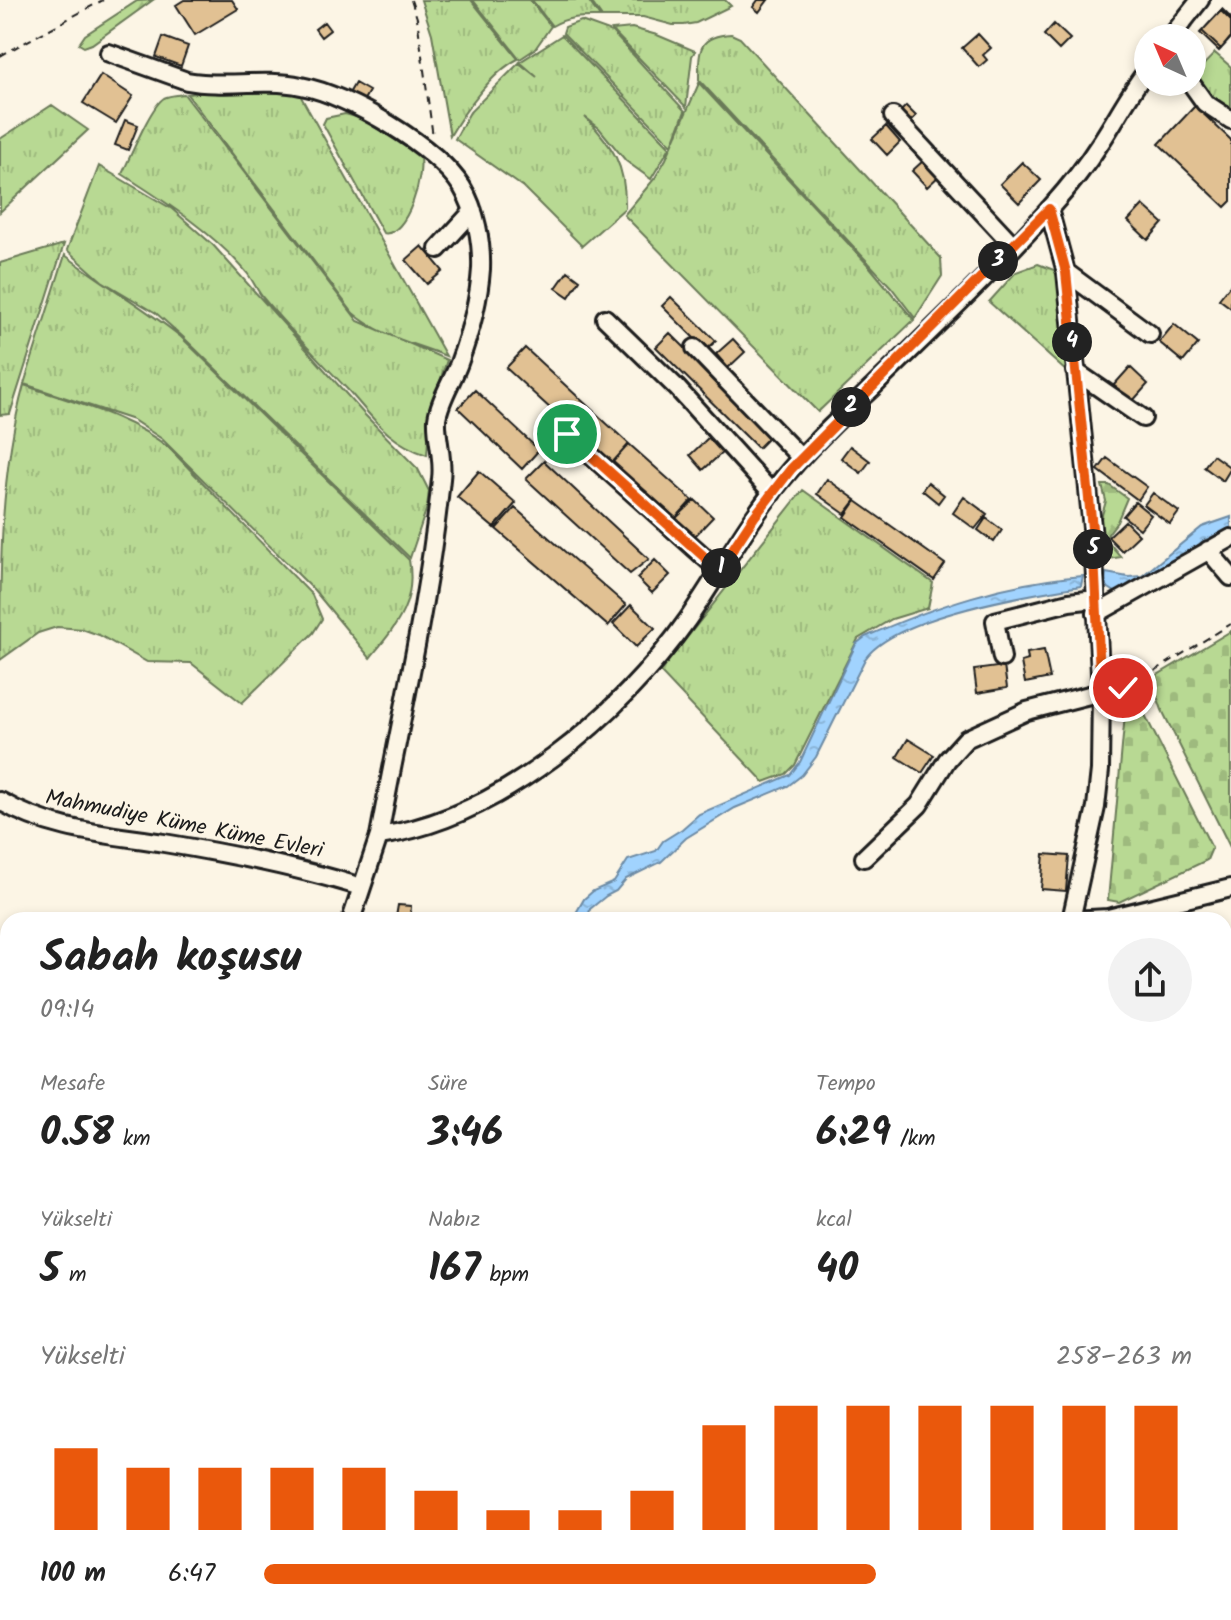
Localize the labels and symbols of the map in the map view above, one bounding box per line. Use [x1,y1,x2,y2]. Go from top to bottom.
north arrow [1134,24,1206,96]
pin: 3 [978,241,1018,281]
pin: 4 [1052,322,1092,362]
pin: 2 [831,387,871,427]
pin [533,400,601,468]
pin: 5 [1073,529,1113,569]
pin: 1 [701,548,741,588]
pin [1089,654,1157,722]
street label: Mahmudiye Küme Küme Evleri [42,781,327,869]

